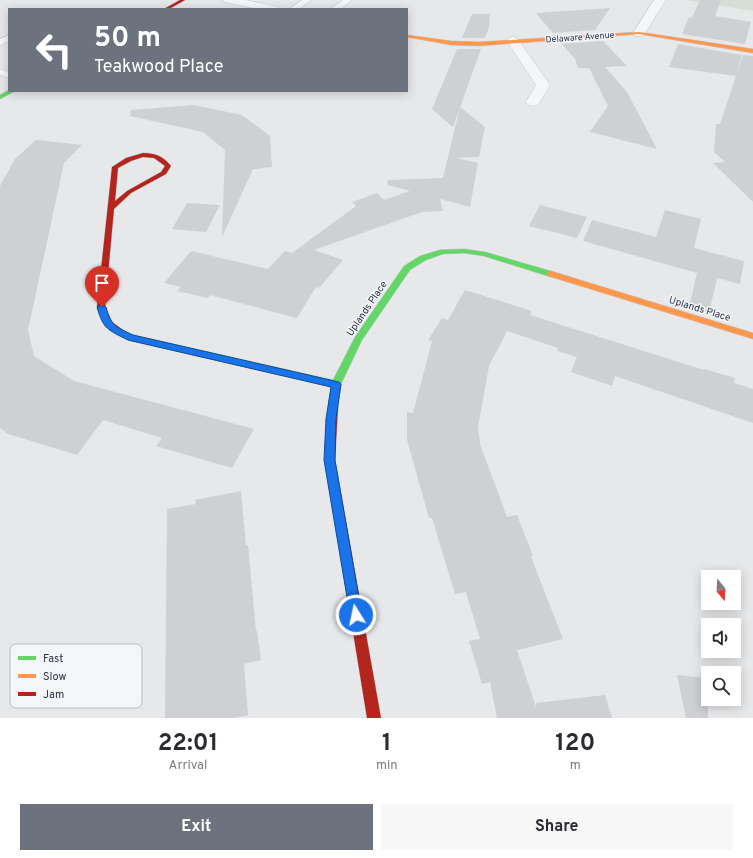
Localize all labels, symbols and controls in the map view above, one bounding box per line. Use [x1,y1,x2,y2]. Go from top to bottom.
text: 50 m [94,21,161,57]
icon: left [28,24,80,76]
street label: Delaware Avenue [545,30,615,45]
text: Teakwood Place [94,56,224,79]
pin [85,266,119,307]
icon: arrive [91,272,113,294]
street label: Uplands Place [344,279,390,339]
street label: Uplands Place [667,294,732,325]
north arrow [701,570,741,610]
map controls [701,570,741,706]
position arrow [335,594,377,636]
button: sound [701,618,741,658]
legend [10,644,142,708]
text: Fast [43,652,63,666]
button: search [701,666,741,706]
text: Slow [43,670,66,684]
text: Jam [43,688,64,702]
text: 22:01 [158,729,218,759]
text: 1 [382,729,392,759]
text: 120 [555,729,595,759]
text: Arrival [169,758,207,774]
text: min [376,758,398,774]
text: m [570,758,581,774]
button: Exit [20,804,373,850]
button: Share [381,804,733,850]

